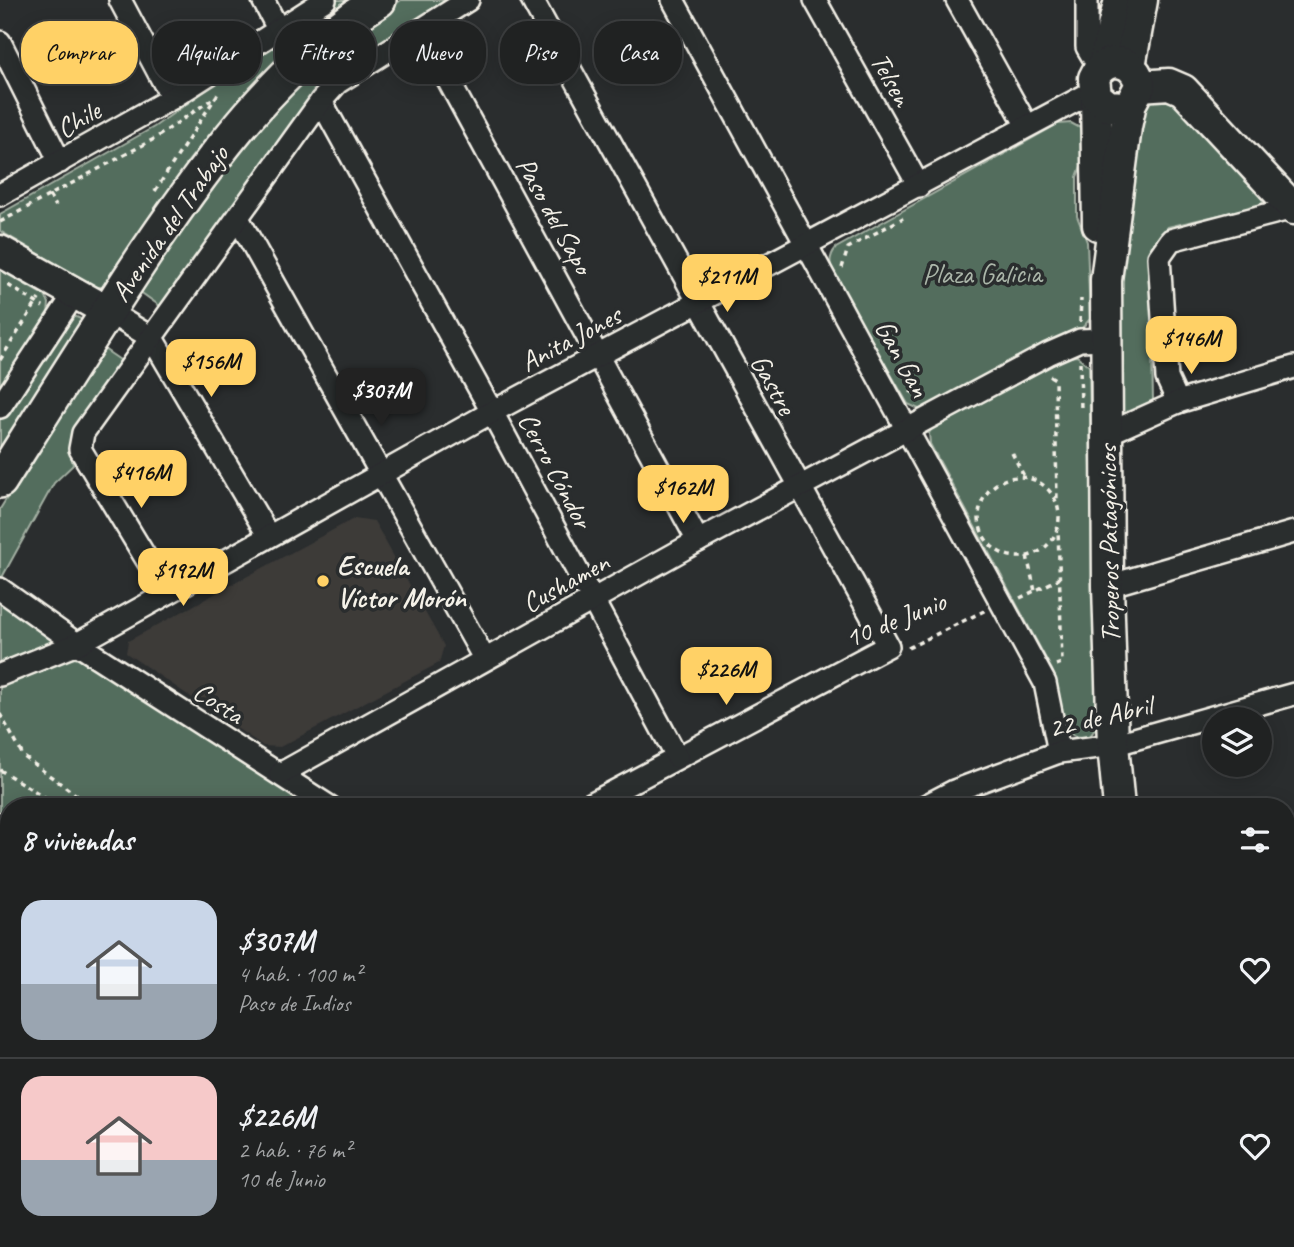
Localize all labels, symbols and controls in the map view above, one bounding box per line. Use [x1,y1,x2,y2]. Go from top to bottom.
chip: Comprar [21,21,138,84]
chip: Alquilar [152,21,261,84]
chip: Filtros [275,21,376,84]
chip: Nuevo [390,21,486,84]
chip: Piso [500,21,580,84]
chip: Casa [594,21,682,84]
street label: Telsen [863,46,921,113]
street label: Chile [50,92,108,146]
street label: Avenida del Trabajo [103,137,237,308]
street label: Paso del Sapo [508,151,602,282]
pin: $211M [678,254,776,314]
park label: Plaza Galicia [922,256,1044,291]
text: $211M [698,262,756,291]
street label: Anita Jones [514,296,629,379]
street label: Gan Gan [867,313,938,403]
pin: $146M [1142,316,1240,376]
text: $146M [1162,324,1220,353]
pin: $156M [162,340,260,399]
text: $156M [182,347,240,376]
street label: Gastre [743,348,805,422]
pin: $307M [332,368,430,428]
text: $307M [352,376,410,405]
street label: Cerro Cóndor [511,406,602,536]
street label: Troperos Patagónicos [1089,442,1128,643]
pin: $416M [92,450,190,510]
text: $416M [112,458,170,487]
pin: $162M [634,466,732,525]
text: $162M [654,473,712,502]
street label: Cushamen [516,544,616,621]
pin: $192M [134,548,232,608]
place label: Escuela Víctor Morón [337,548,467,615]
text: $192M [154,556,212,585]
marker: Escuela Víctor Morón [315,573,331,589]
street label: 10 de Junio [840,583,953,655]
pin: $226M [677,648,775,707]
text: $226M [697,655,755,684]
street label: Costa [187,673,252,733]
street label: 22 de Abril [1045,686,1160,745]
map controls [1202,707,1272,777]
button: layers [1202,707,1272,777]
text: 8 viviendas [21,821,133,859]
icon: filters [1236,821,1274,859]
text: $307M [238,922,314,960]
icon: home [77,928,161,1012]
icon: heart [1236,951,1274,989]
text: 4 hab. · 100 m² [238,960,362,989]
text: Paso de Indios [238,989,350,1018]
text: $226M [238,1098,315,1136]
icon: home [77,1104,161,1188]
icon: heart [1236,1127,1274,1165]
text: 2 hab. · 76 m² [238,1136,351,1165]
text: 10 de Junio [238,1165,325,1194]

